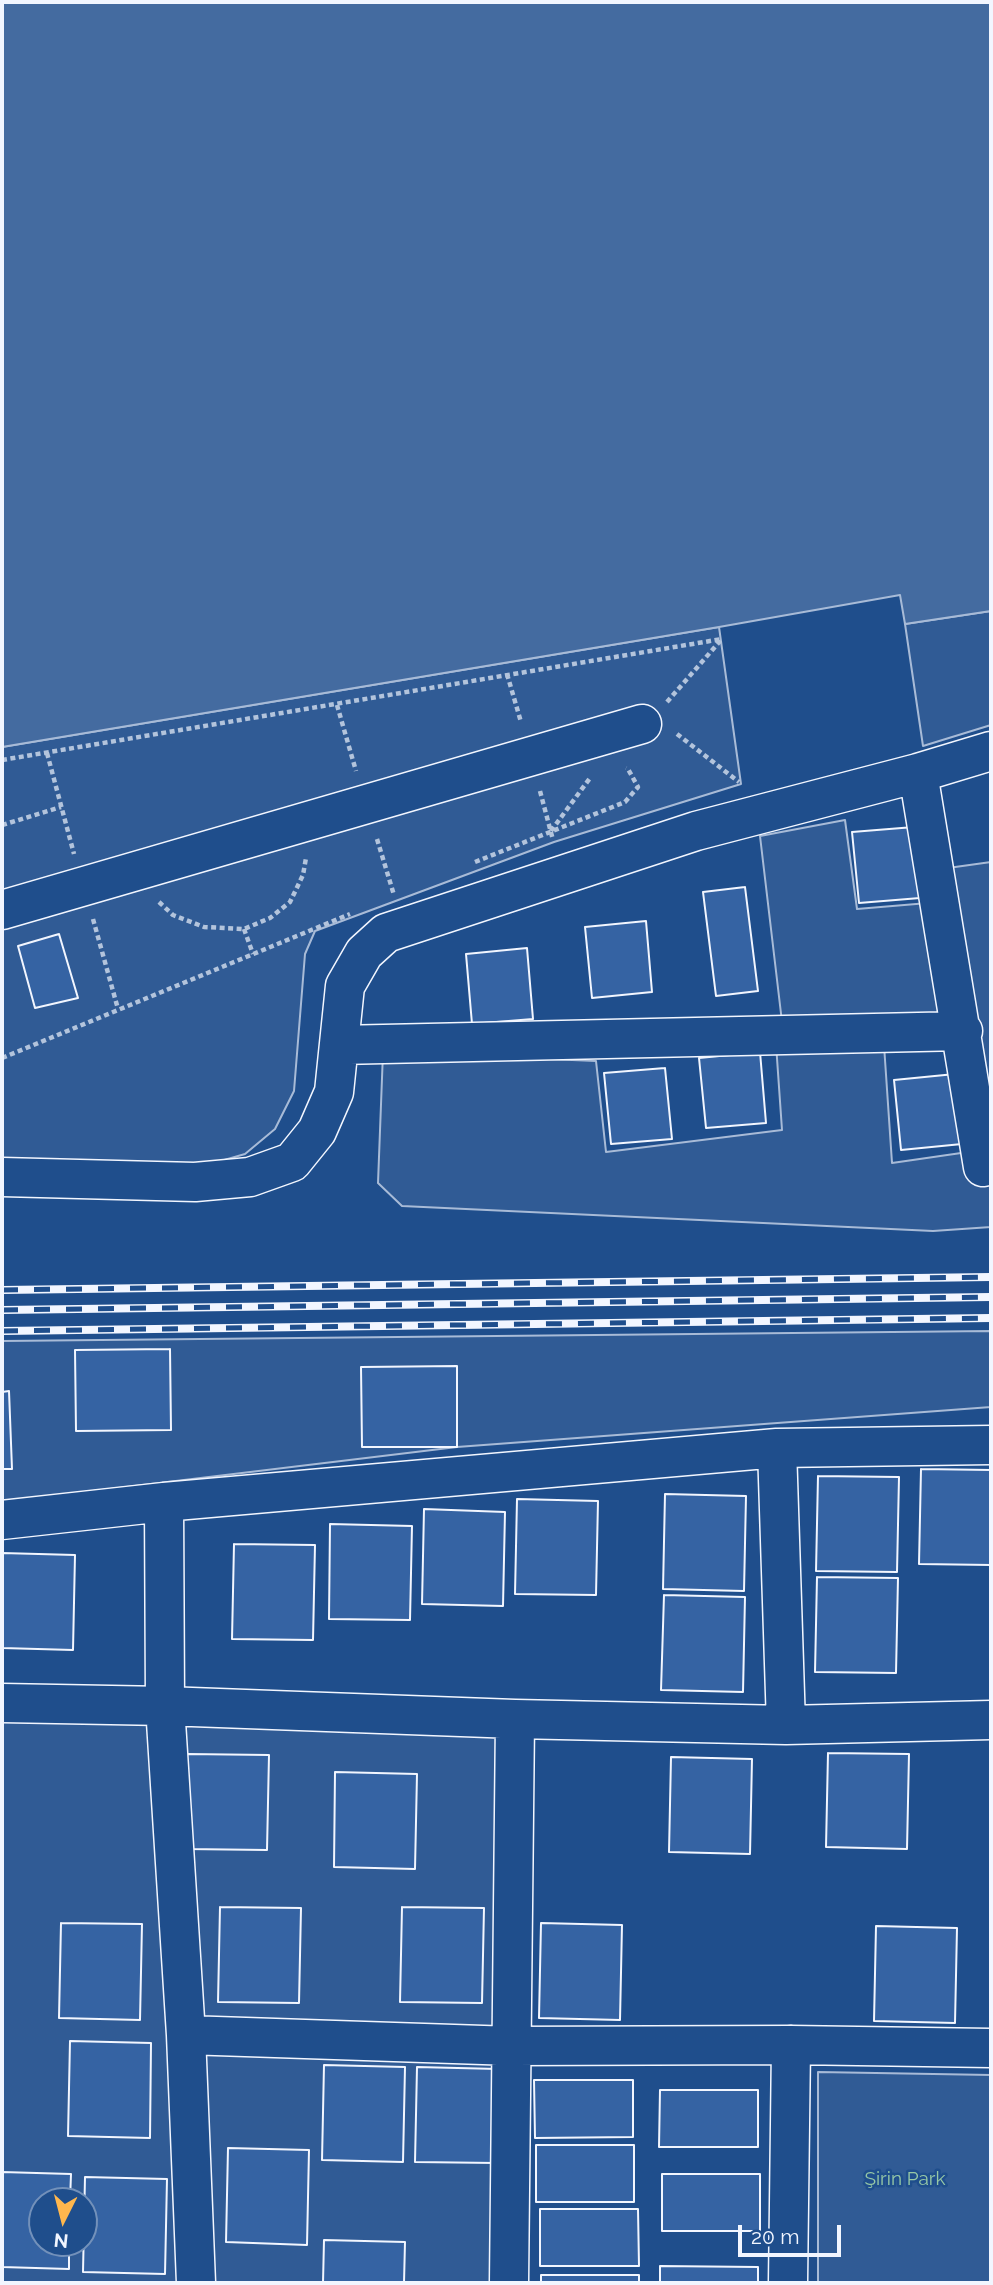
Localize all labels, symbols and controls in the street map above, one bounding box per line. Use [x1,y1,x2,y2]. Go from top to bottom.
park label: Şirin Park [864,2168,946,2190]
north arrow [28,2187,98,2257]
scale bar [741,2212,844,2256]
text: 20 m [751,2224,799,2249]
text: N [53,2229,69,2253]

